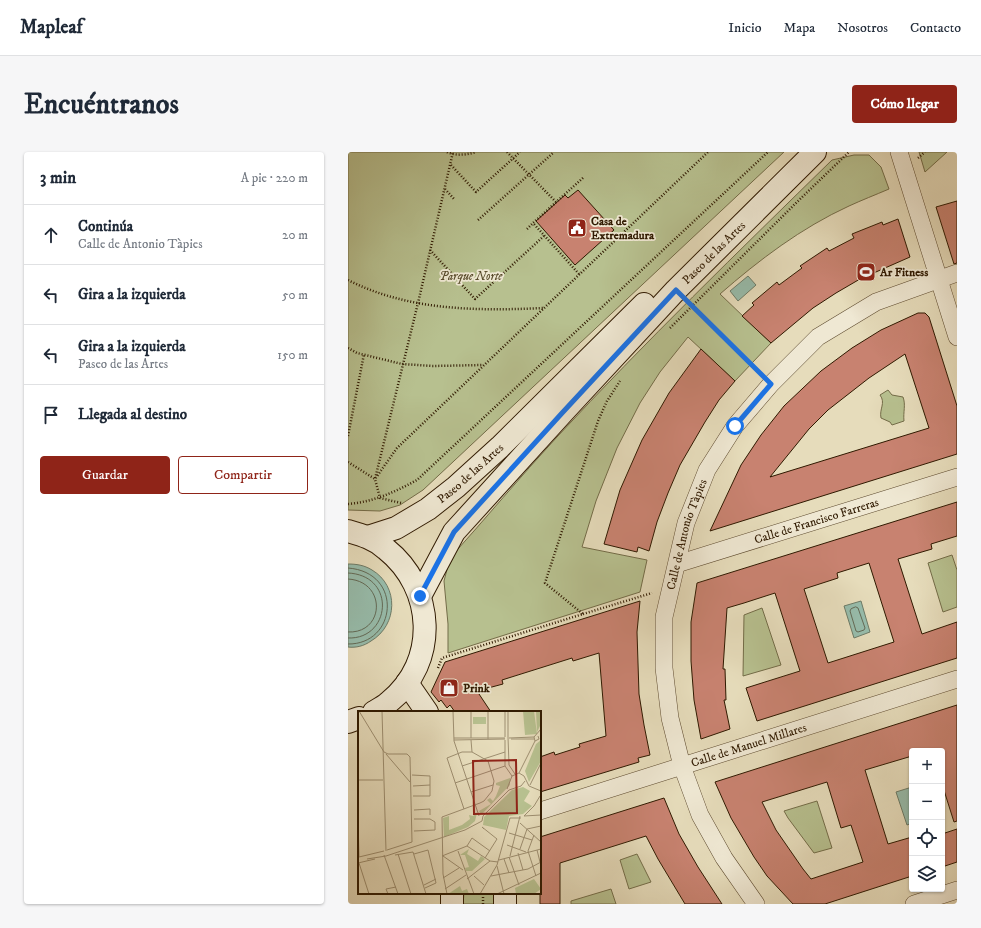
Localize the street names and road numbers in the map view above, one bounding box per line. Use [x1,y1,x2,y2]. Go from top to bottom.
street label: Paseo de las Artes [679,218,749,287]
street label: Paseo de las Artes [434,440,506,506]
street label: Calle de Antonio Tàpies [663,477,710,591]
street label: Calle de Francisco Farreras [752,494,880,547]
street label: Calle de Manuel Millares [689,720,808,770]

